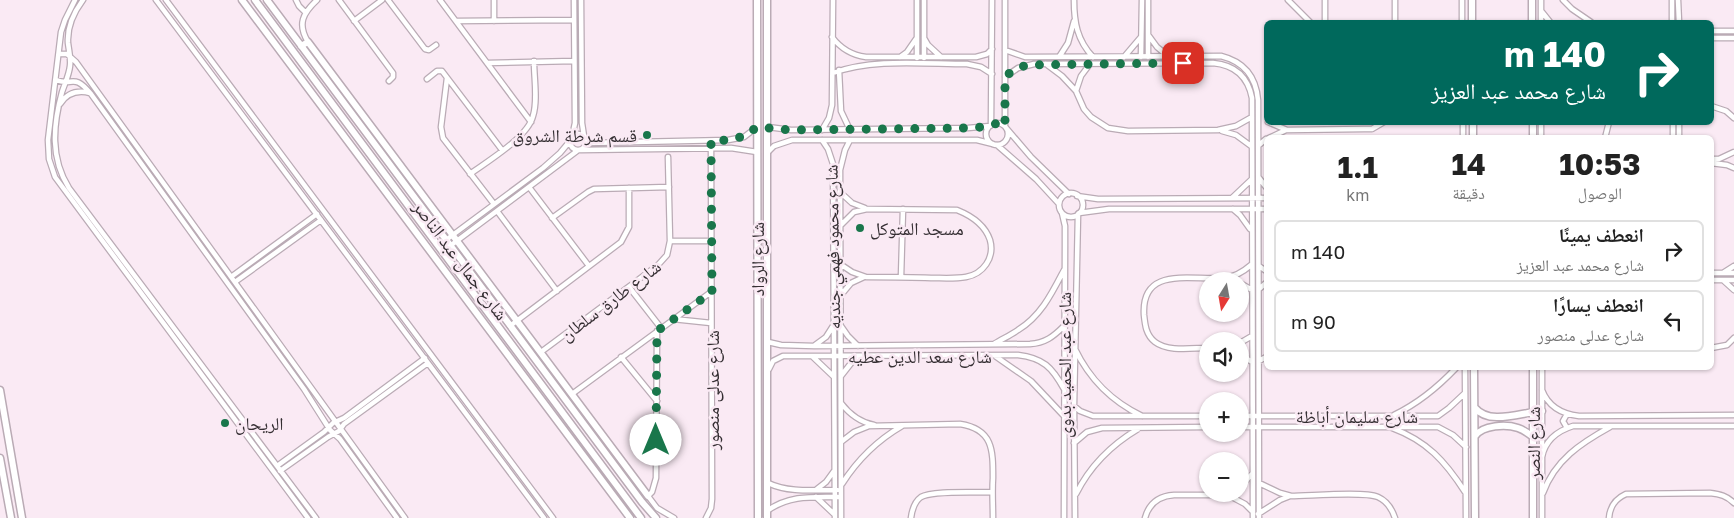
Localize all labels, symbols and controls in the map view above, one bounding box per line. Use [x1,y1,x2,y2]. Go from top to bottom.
text: 140 m [1504,33,1606,75]
icon: right [1624,40,1689,105]
pin [1162,42,1204,84]
icon: arrive [1169,49,1197,77]
text: شارع محمد عبد العزيز [1431,77,1606,104]
place label: قسم شرطة الشروق [512,124,637,148]
marker: قسم شرطة الشروق [641,129,653,141]
text: 14 [1452,146,1486,182]
text: 10:53 [1559,146,1640,182]
text: 1.1 [1338,149,1378,185]
street label: شارع محمود فهمي جنديه [820,164,849,330]
text: دقيقة [1452,183,1485,203]
text: الوصول [1578,183,1622,203]
text: km [1346,185,1369,205]
street label: شارع جمال عبد الناصر [407,195,513,325]
place label: مسجد المتوكل [870,217,964,240]
street label: شارع الرواد [746,222,769,296]
marker: مسجد المتوكل [854,222,866,234]
text: انعطف يمينًا [1559,223,1644,246]
icon: right [1659,237,1687,265]
text: 140 m [1291,240,1345,263]
street label: شارع طارق سلطان [555,255,666,346]
text: شارع محمد عبد العزيز [1517,255,1644,275]
north arrow [1199,272,1249,322]
map controls [1199,272,1249,502]
street label: شارع عبد الحميد بدوى [1053,292,1076,438]
text: انعطف يسارًا [1553,293,1644,316]
icon: left [1659,307,1687,335]
text: 90 m [1291,310,1336,333]
text: شارع عدلى منصور [1537,325,1644,345]
street label: شارع عدلى منصور [701,330,724,451]
button: sound [1199,332,1249,382]
street label: شارع سعد الدين عطيه [848,345,992,368]
button: + [1199,392,1249,442]
street label: شارع سليمان أباظة [1296,405,1418,428]
street label: شارع النصر [1522,406,1545,481]
place label: الريحان [235,412,284,435]
position arrow [629,413,681,465]
marker: الريحان [219,417,231,429]
button: − [1199,452,1249,502]

